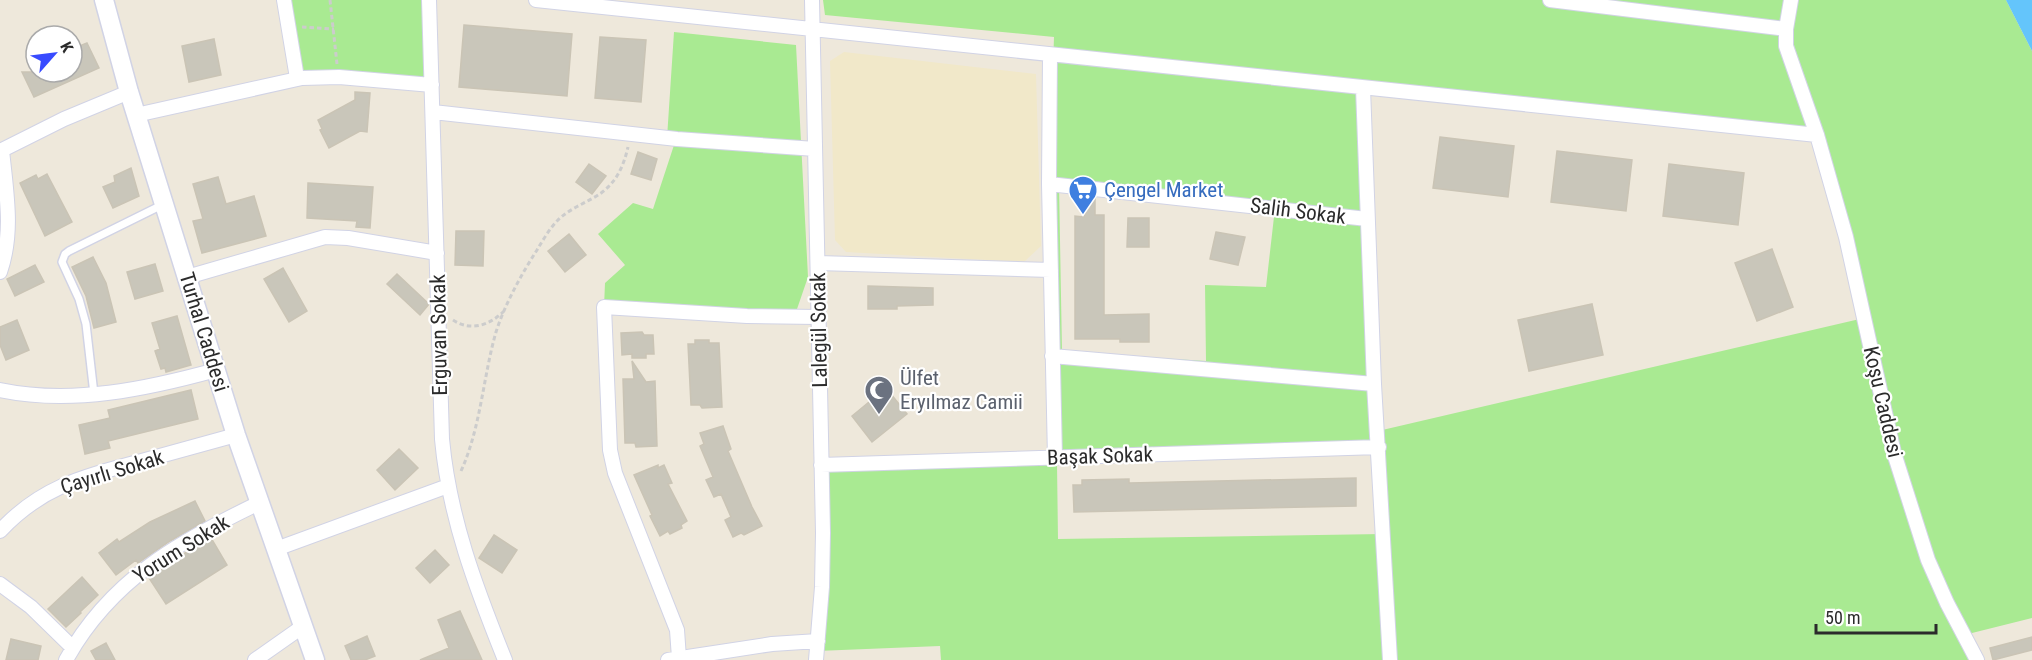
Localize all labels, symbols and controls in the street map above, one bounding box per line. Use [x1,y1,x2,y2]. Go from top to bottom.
north arrow [24,24,84,84]
text: K [56,39,77,56]
supermarket icon: Çengel Market [1067,174,1099,216]
place label: Çengel Market [1104,178,1223,202]
street label: Salih Sokak [1249,193,1348,229]
street label: Turhal Caddesi [174,269,234,395]
street label: Lalegül Sokak [806,272,832,388]
street label: Erguvan Sokak [426,274,452,396]
street label: Koşu Caddesi [1859,344,1907,460]
place label: Ülfet Eryılmaz Camii [900,366,1023,414]
mosque icon: Ülfet Eryılmaz Camii [863,374,895,416]
street label: Başak Sokak [1047,442,1154,470]
street label: Çayırlı Sokak [57,445,167,499]
street label: Yorum Sokak [129,510,234,588]
scale bar [1816,597,1936,635]
text: 50 m [1825,607,1860,628]

